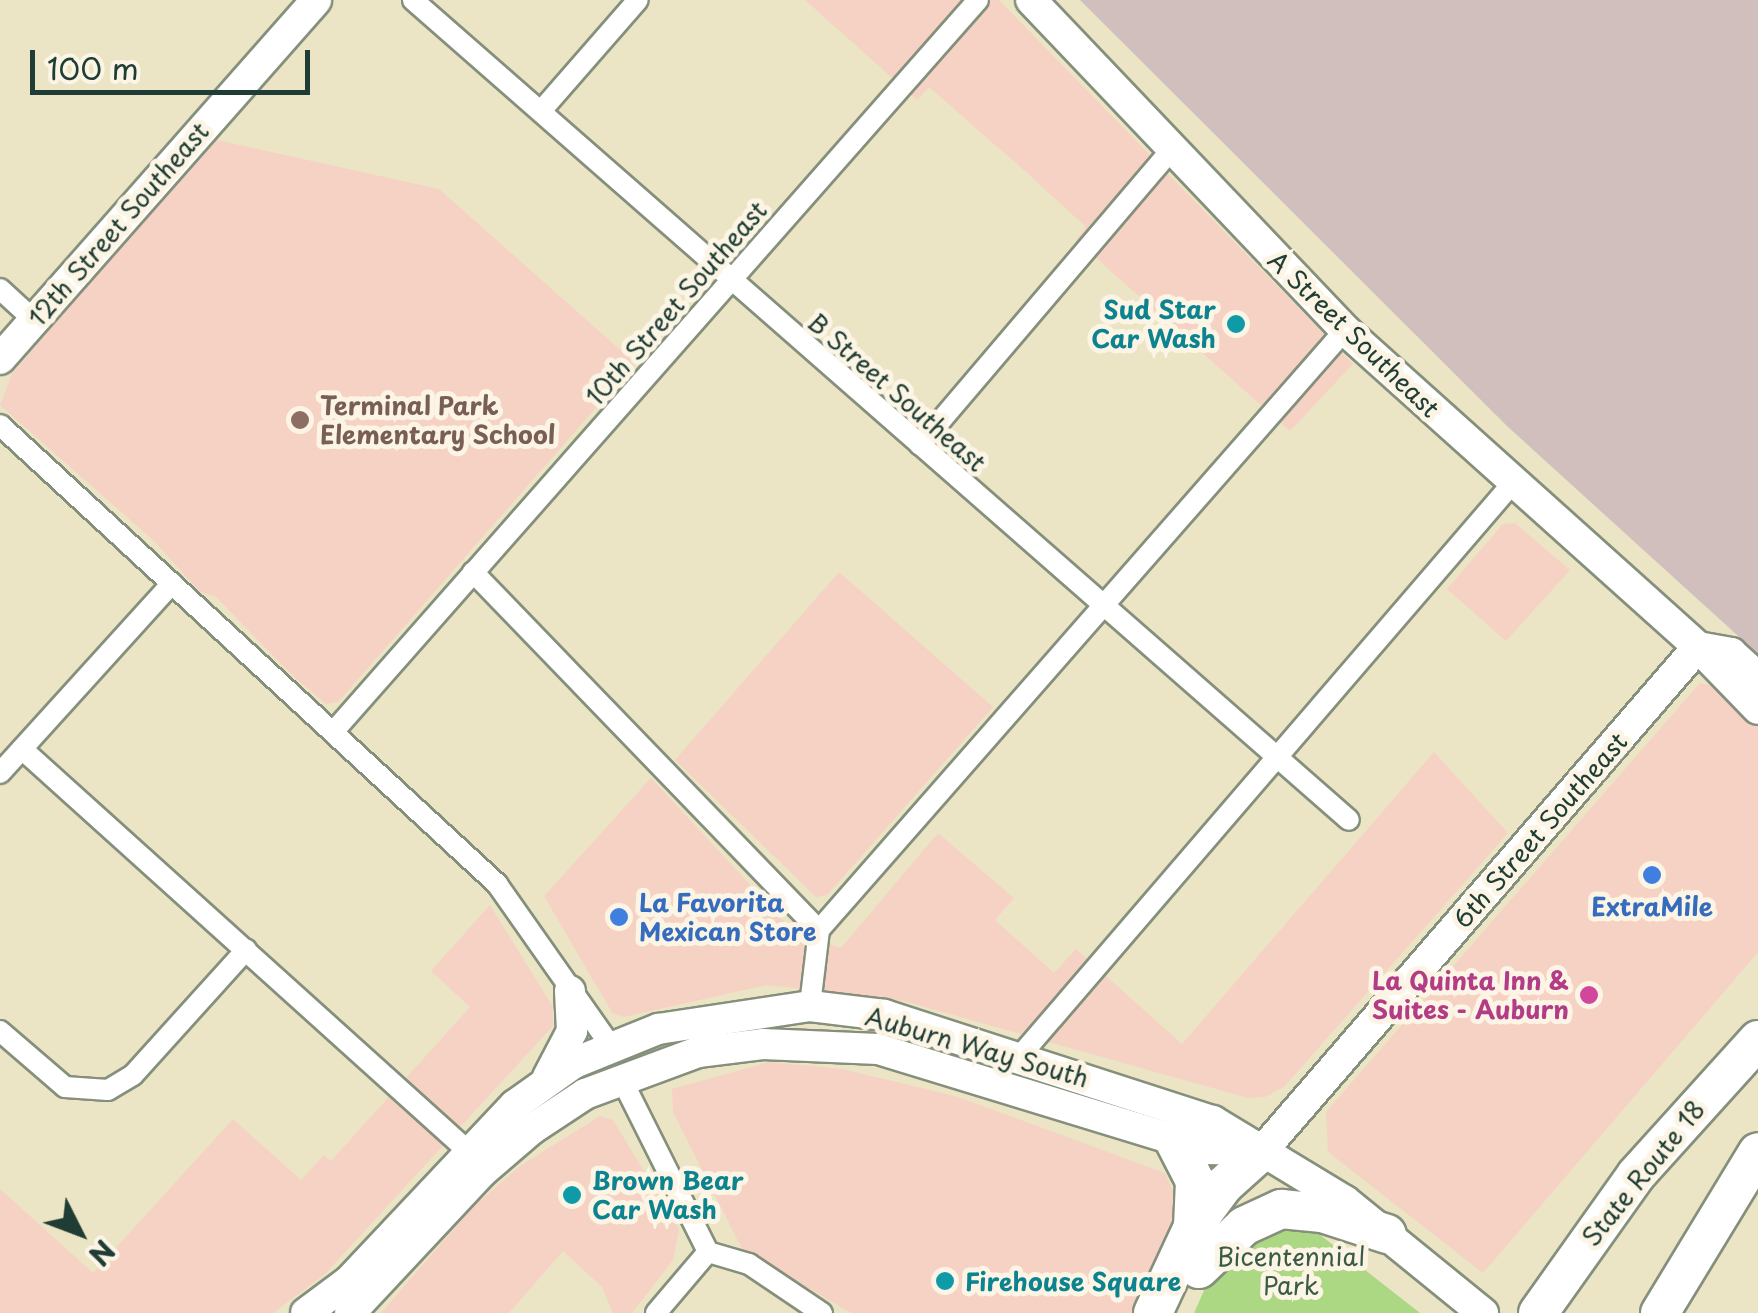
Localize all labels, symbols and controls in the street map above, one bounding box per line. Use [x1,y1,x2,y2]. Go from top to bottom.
scale bar [35,30,315,92]
text: 100 m [47,45,139,90]
street label: 12th Street Southeast [20,115,216,333]
street label: 10th Street Southeast [579,194,773,412]
street label: A Street Southeast [1261,244,1447,424]
place label: Sud Star Car Wash [1091,295,1216,354]
street label: B Street Southeast [802,307,992,477]
marker: Sud Star Car Wash [1225,313,1247,335]
place label: Terminal Park Elementary School [320,391,556,450]
marker: Terminal Park Elementary School [289,409,311,431]
street label: 6th Street Southeast [1446,725,1634,935]
marker: ExtraMile [1641,864,1663,886]
place label: La Favorita Mexican Store [639,888,816,947]
place label: ExtraMile [1591,891,1713,921]
marker: La Favorita Mexican Store [608,906,630,928]
place label: La Quinta Inn & Suites - Auburn [1368,966,1569,1025]
marker: La Quinta Inn & Suites - Auburn [1578,984,1600,1006]
street label: Auburn Way South [863,1001,1091,1093]
street label: State Route 18 [1576,1095,1710,1251]
place label: Brown Bear Car Wash [592,1166,743,1225]
north arrow [30,1183,130,1283]
marker: Brown Bear Car Wash [561,1184,583,1206]
text: N [79,1231,126,1276]
park label: Bicentennial Park [1217,1242,1365,1301]
place label: Firehouse Square [965,1266,1182,1296]
marker: Firehouse Square [934,1270,956,1292]

